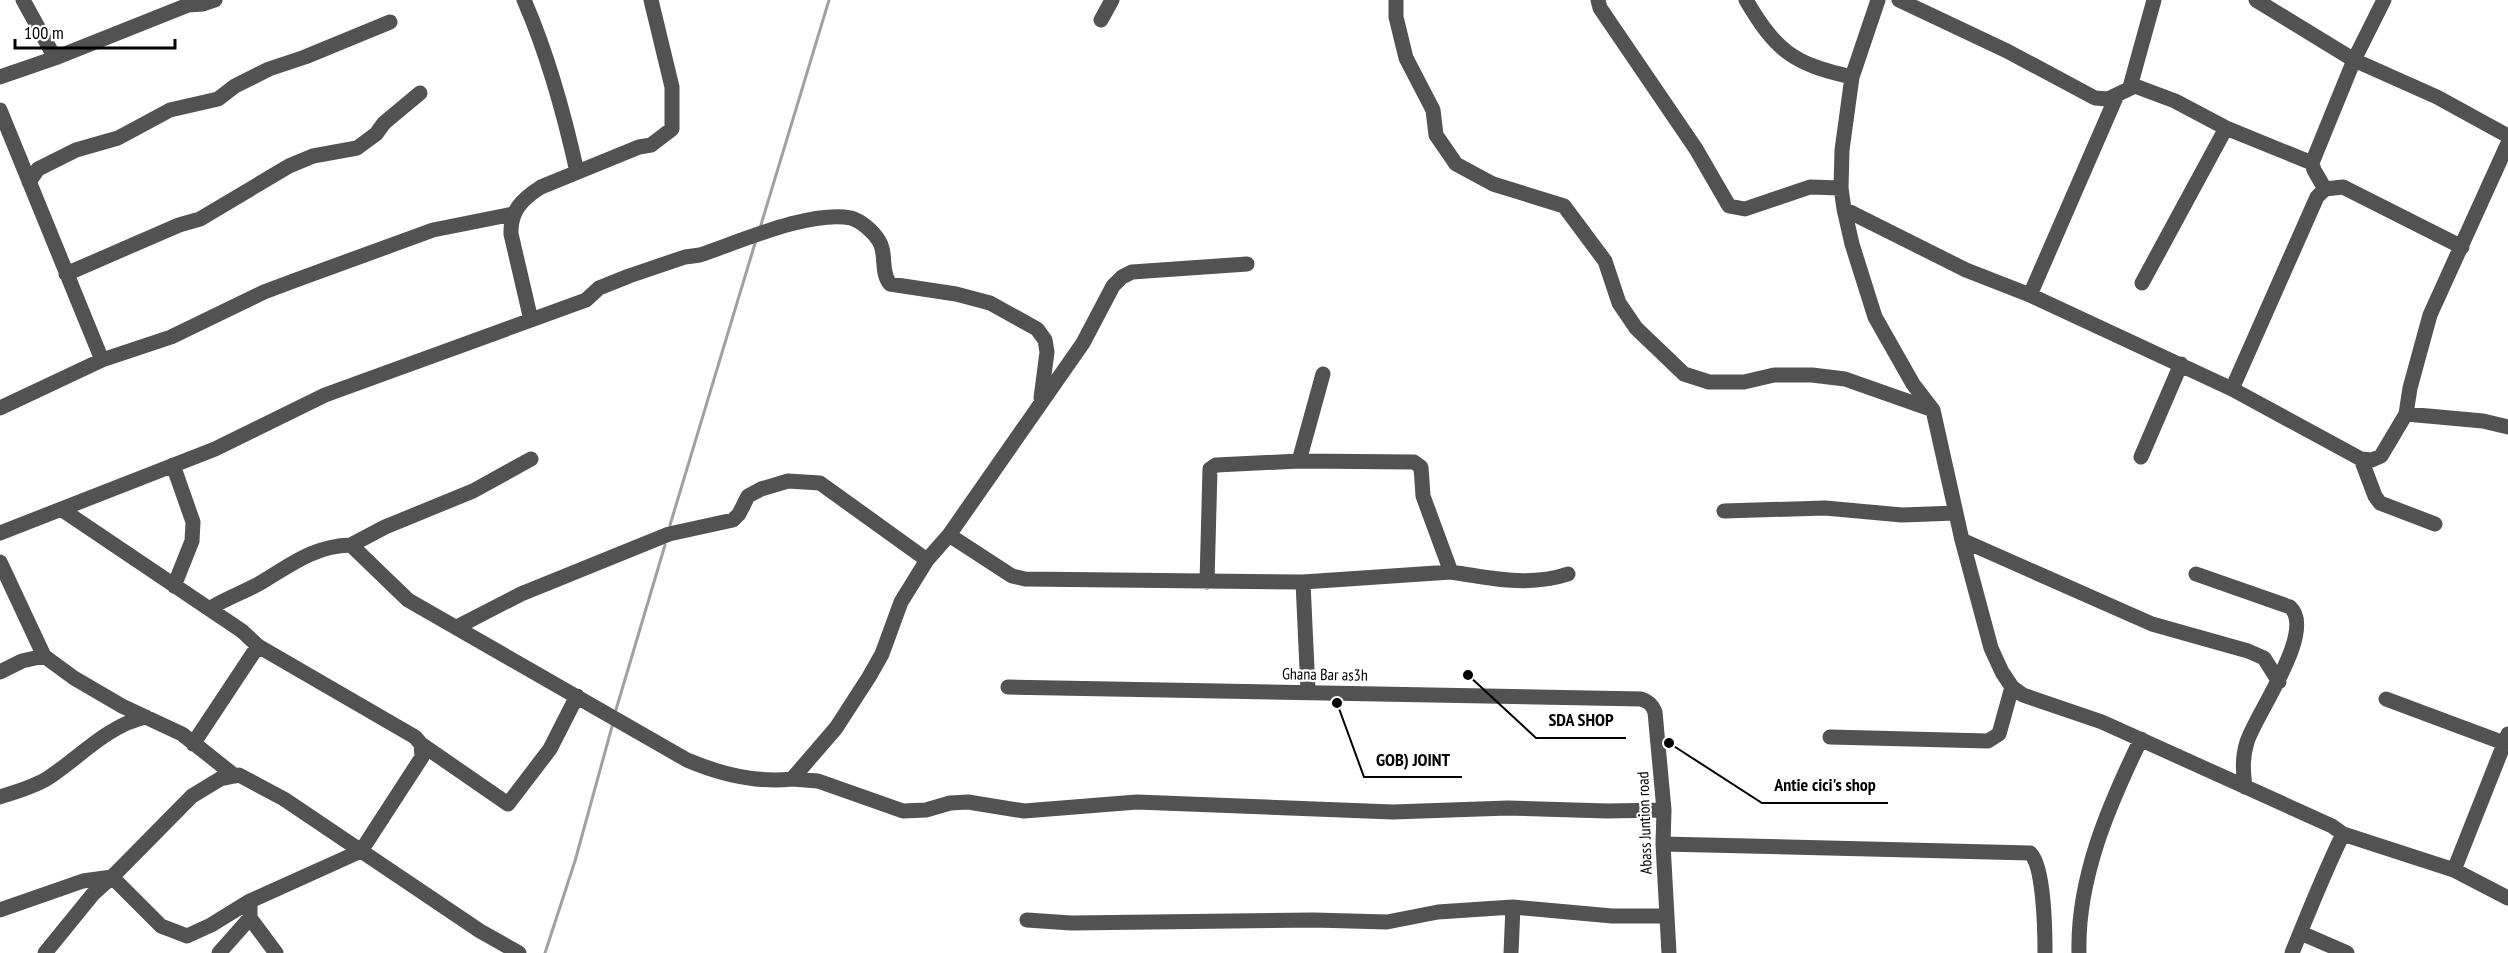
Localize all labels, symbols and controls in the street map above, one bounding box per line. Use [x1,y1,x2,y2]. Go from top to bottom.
scale bar [15,12,176,50]
text: 100 m [24,21,64,44]
street label: Ghana Bar as3h [1282,663,1368,685]
callout: SDA SHOP [1536,702,1626,738]
text: SDA SHOP [1548,708,1614,731]
callout: GOB) JOINT [1364,741,1462,777]
text: GOB) JOINT [1376,748,1451,771]
callout: Antie cici's shop [1762,767,1888,803]
street label: Abass Juntion road [1632,771,1656,875]
text: Antie cici's shop [1773,773,1876,796]

